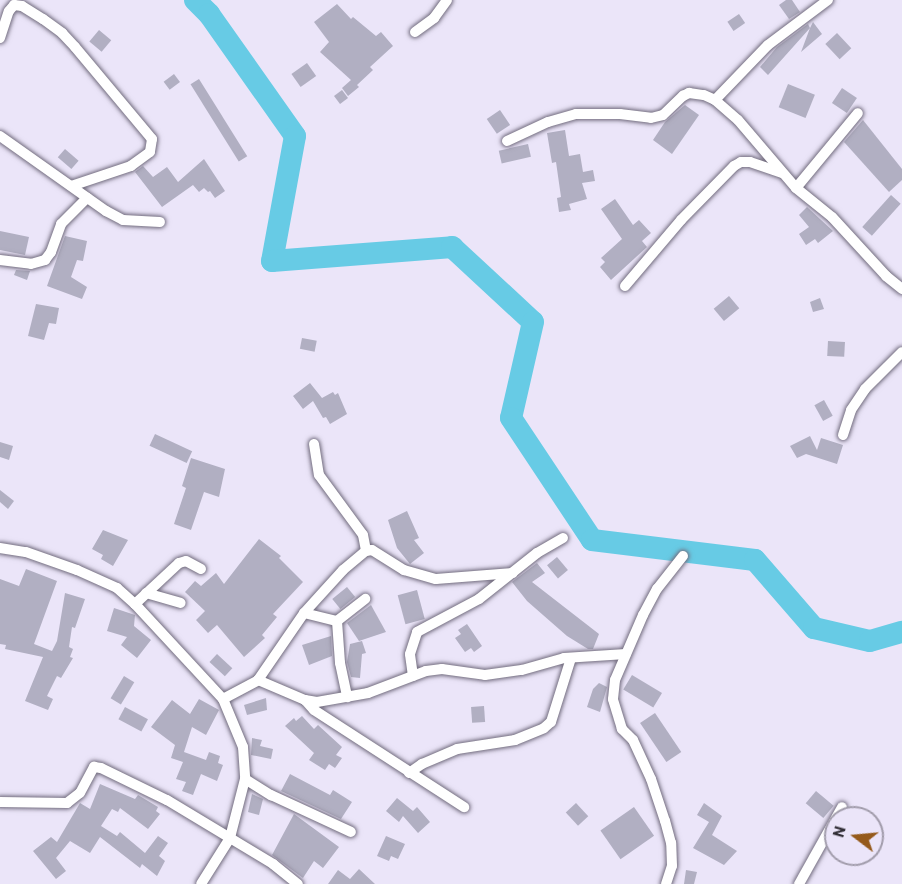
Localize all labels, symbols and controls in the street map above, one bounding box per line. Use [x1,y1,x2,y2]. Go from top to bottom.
north arrow [824,806,884,866]
text: N [828,824,849,839]

